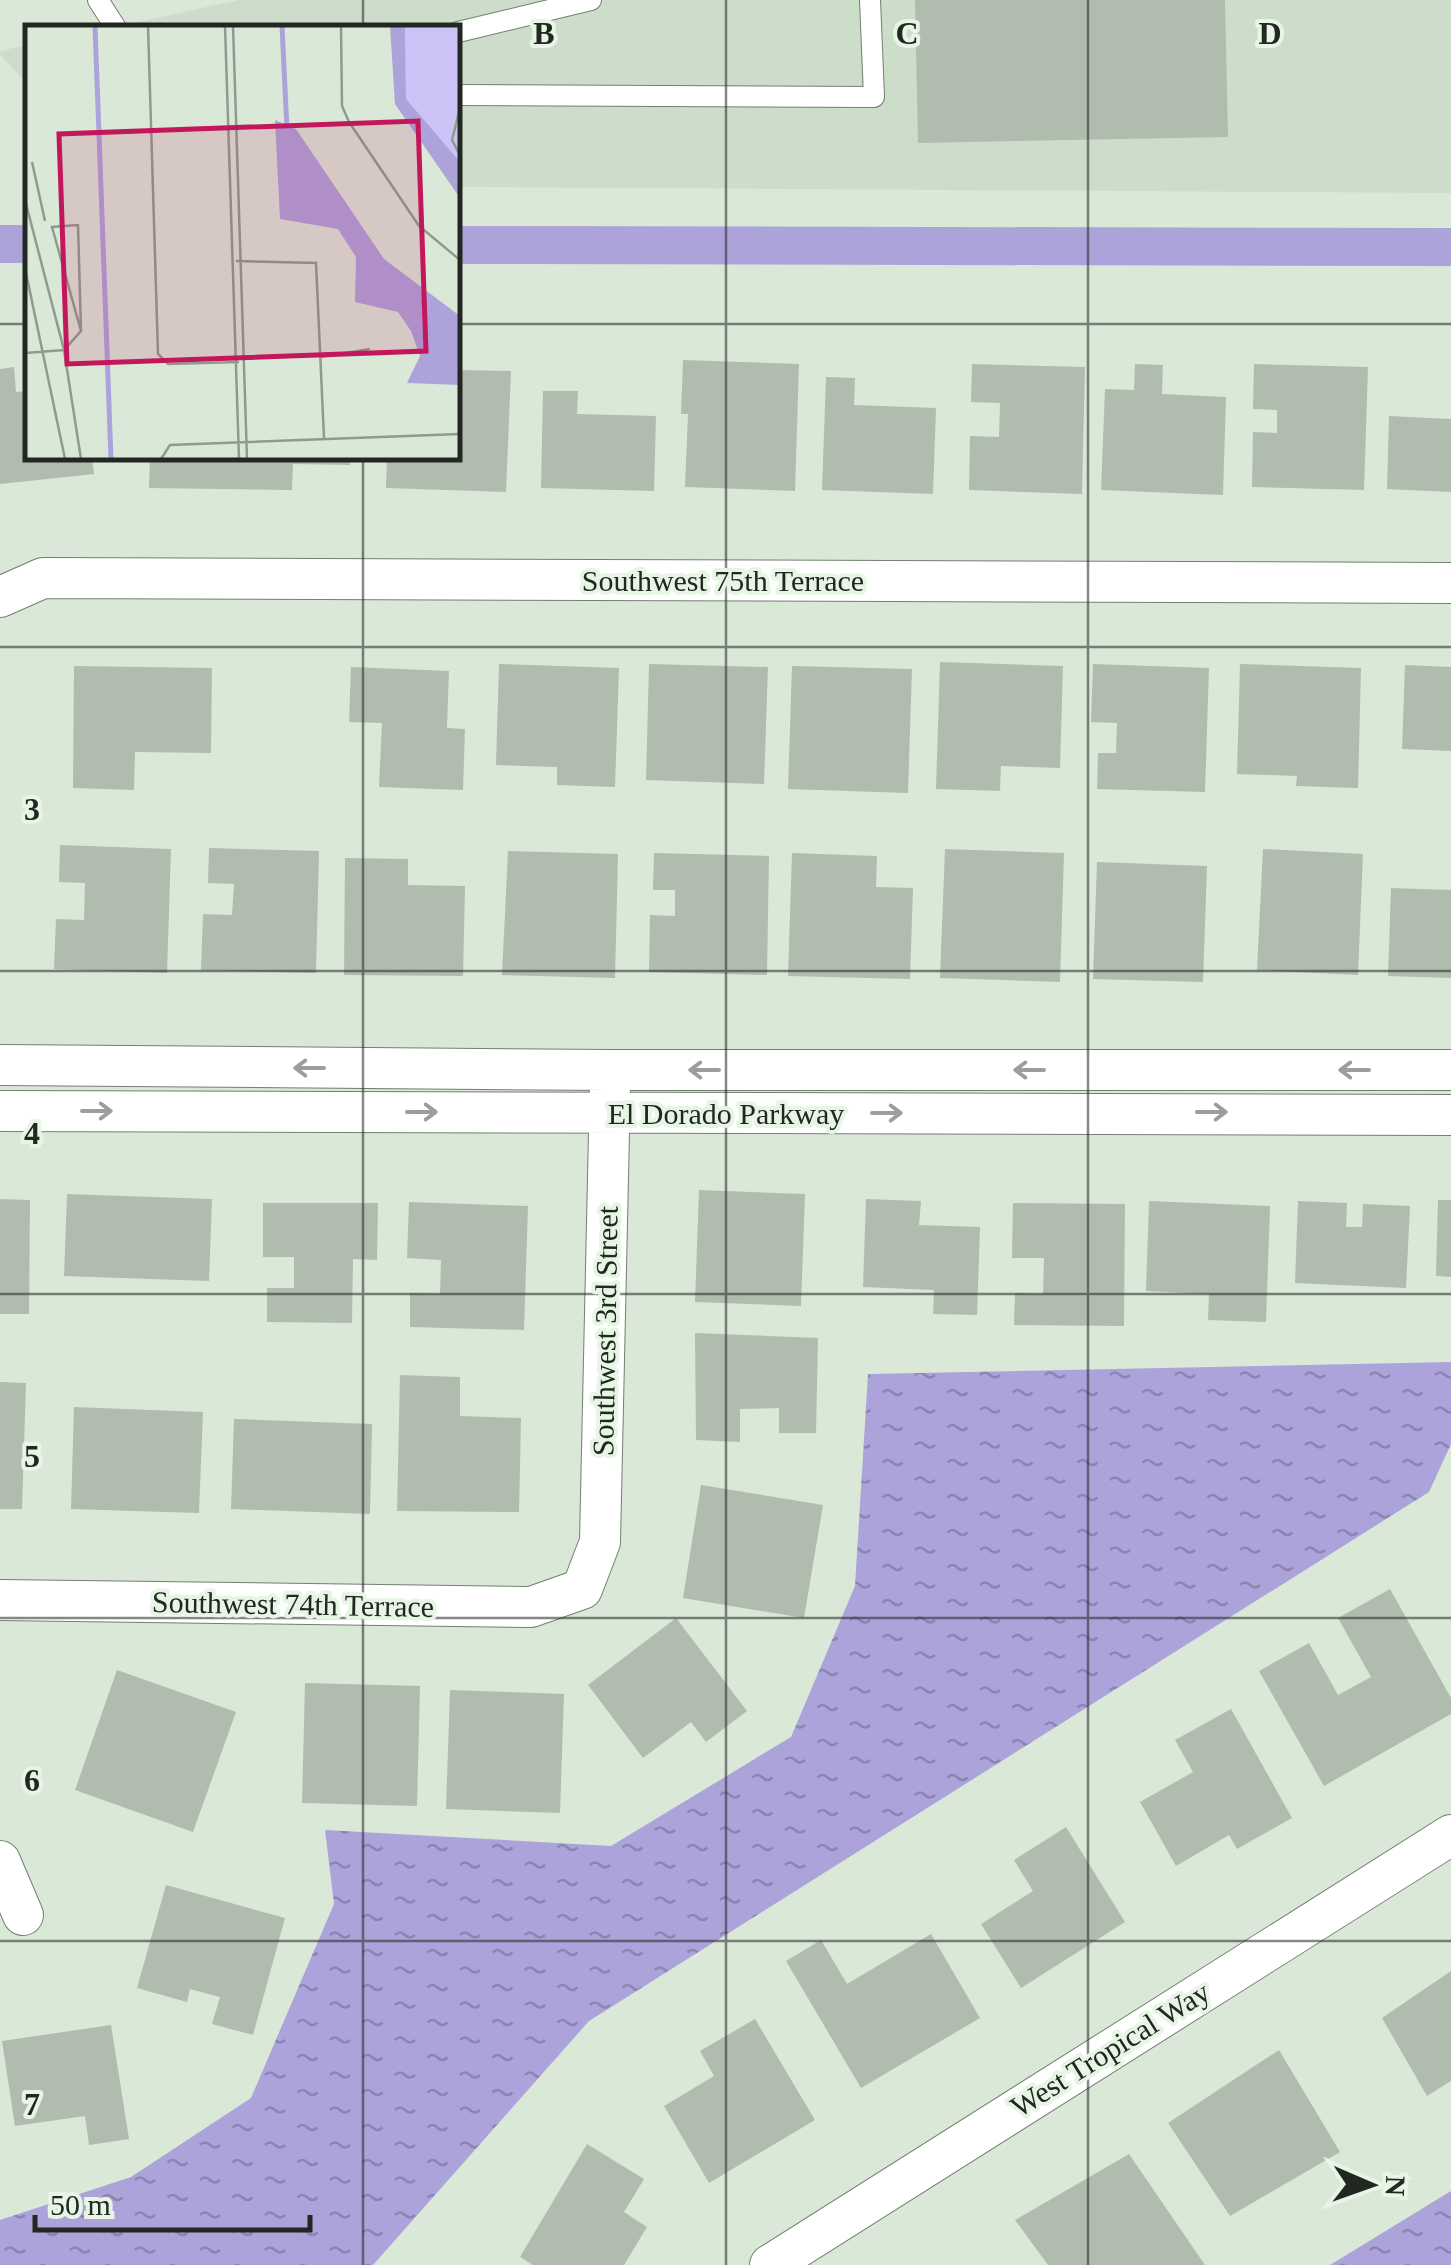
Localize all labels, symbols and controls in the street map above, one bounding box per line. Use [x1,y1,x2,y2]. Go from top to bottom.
text: B [533,15,555,51]
text: C [895,15,919,51]
text: D [1258,15,1282,51]
inset map [25,25,460,460]
street label: Southwest 75th Terrace [582,564,864,597]
text: 3 [24,791,40,827]
one-way arrow [293,1058,326,1078]
one-way arrow [688,1060,720,1080]
one-way arrow [1013,1060,1046,1080]
one-way arrow [1338,1060,1370,1080]
street label: El Dorado Parkway [608,1097,844,1130]
one-way arrow [80,1102,113,1120]
one-way arrow [406,1102,438,1122]
one-way arrow [1196,1102,1228,1122]
one-way arrow [870,1104,903,1122]
text: 4 [24,1115,40,1151]
street label: Southwest 3rd Street [586,1205,624,1456]
text: 5 [24,1438,40,1474]
street label: Southwest 74th Terrace [152,1585,434,1623]
text: 6 [24,1762,40,1798]
street label: West Tropical Way [1005,1975,1215,2123]
text: 7 [24,2086,40,2122]
north arrow [1321,2135,1421,2235]
scale bar [35,2170,310,2232]
text: N [1380,2175,1411,2197]
text: 50 m [50,2188,111,2221]

